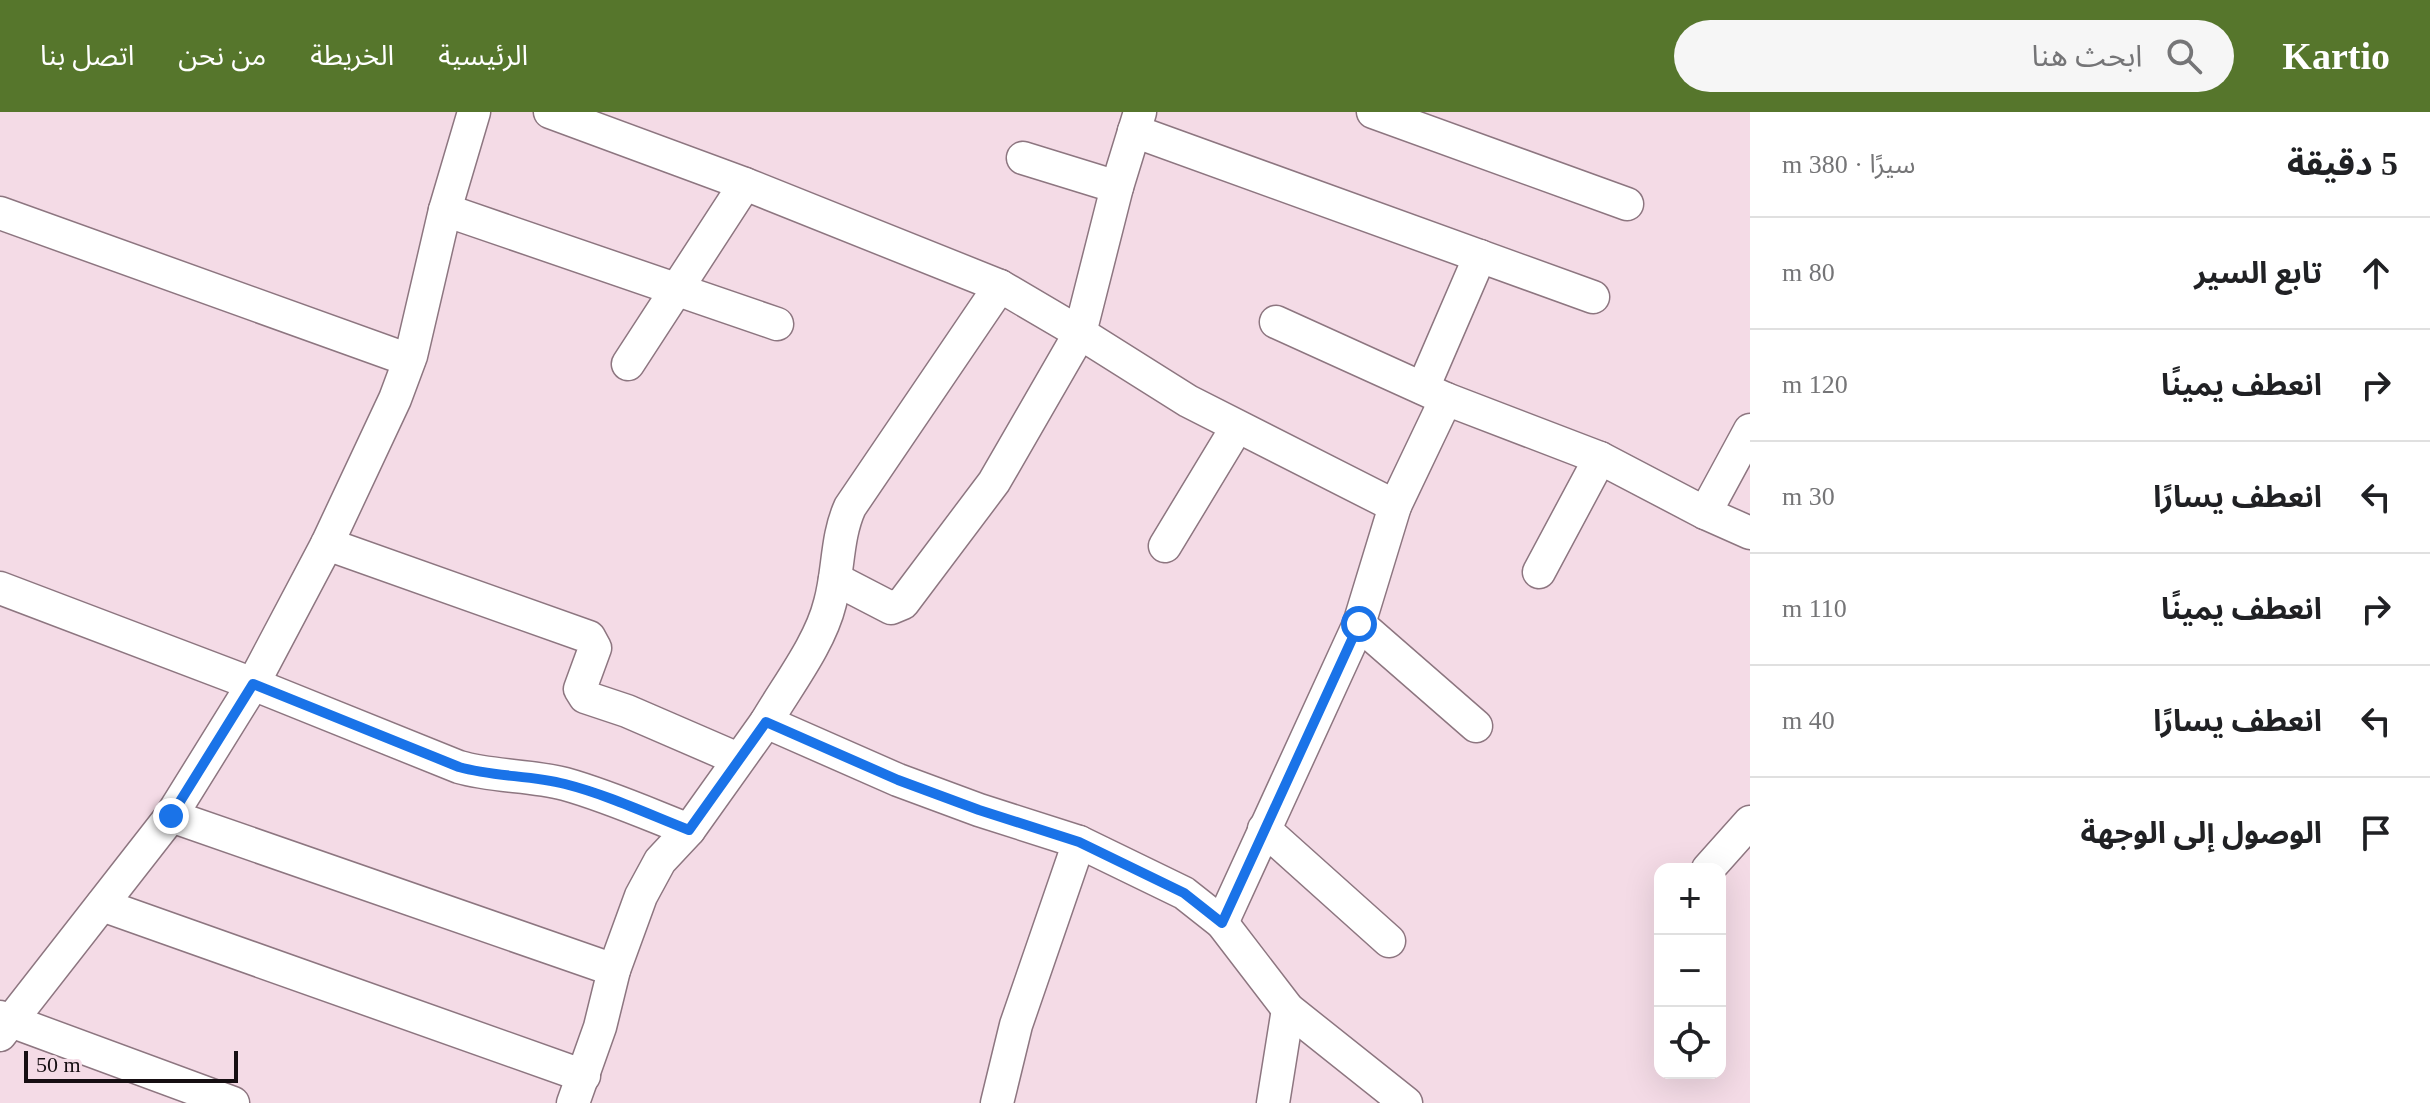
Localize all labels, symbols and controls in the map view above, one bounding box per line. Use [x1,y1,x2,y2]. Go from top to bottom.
search box [1674,20,2234,92]
icon: search [2162,34,2206,78]
text: Kartio [2282,35,2390,77]
text: ابحث هنا [2032,39,2142,72]
text: اتصل بنا [40,40,134,71]
text: من نحن [178,40,266,71]
text: الخريطة [310,40,394,71]
text: الرئيسية [438,40,528,71]
text: 5 دقيقة [2287,145,2398,182]
text: سيرًا · 380 m [1782,150,1915,179]
icon: ahead [2354,251,2398,295]
text: تابع السير [2194,256,2322,289]
text: 80 m [1782,258,1835,287]
icon: right [2354,363,2398,407]
text: انعطف يمينًا [2161,368,2322,401]
text: 120 m [1782,370,1848,399]
icon: left [2354,475,2398,519]
text: انعطف يسارًا [2153,480,2322,513]
text: 30 m [1782,482,1835,511]
icon: right [2354,587,2398,631]
text: انعطف يمينًا [2161,592,2322,625]
text: 110 m [1782,594,1847,623]
route start [1341,606,1377,642]
icon: left [2354,699,2398,743]
text: انعطف يسارًا [2153,704,2322,737]
text: 40 m [1782,706,1835,735]
route end [153,798,189,834]
icon: arrive [2354,811,2398,855]
text: الوصول إلى الوجهة [2080,816,2322,849]
map controls [1654,863,1726,1079]
button: + [1654,863,1726,935]
button: − [1654,935,1726,1007]
button: locate [1654,1007,1726,1079]
scale bar [24,1047,238,1083]
text: 50 m [36,1052,81,1077]

